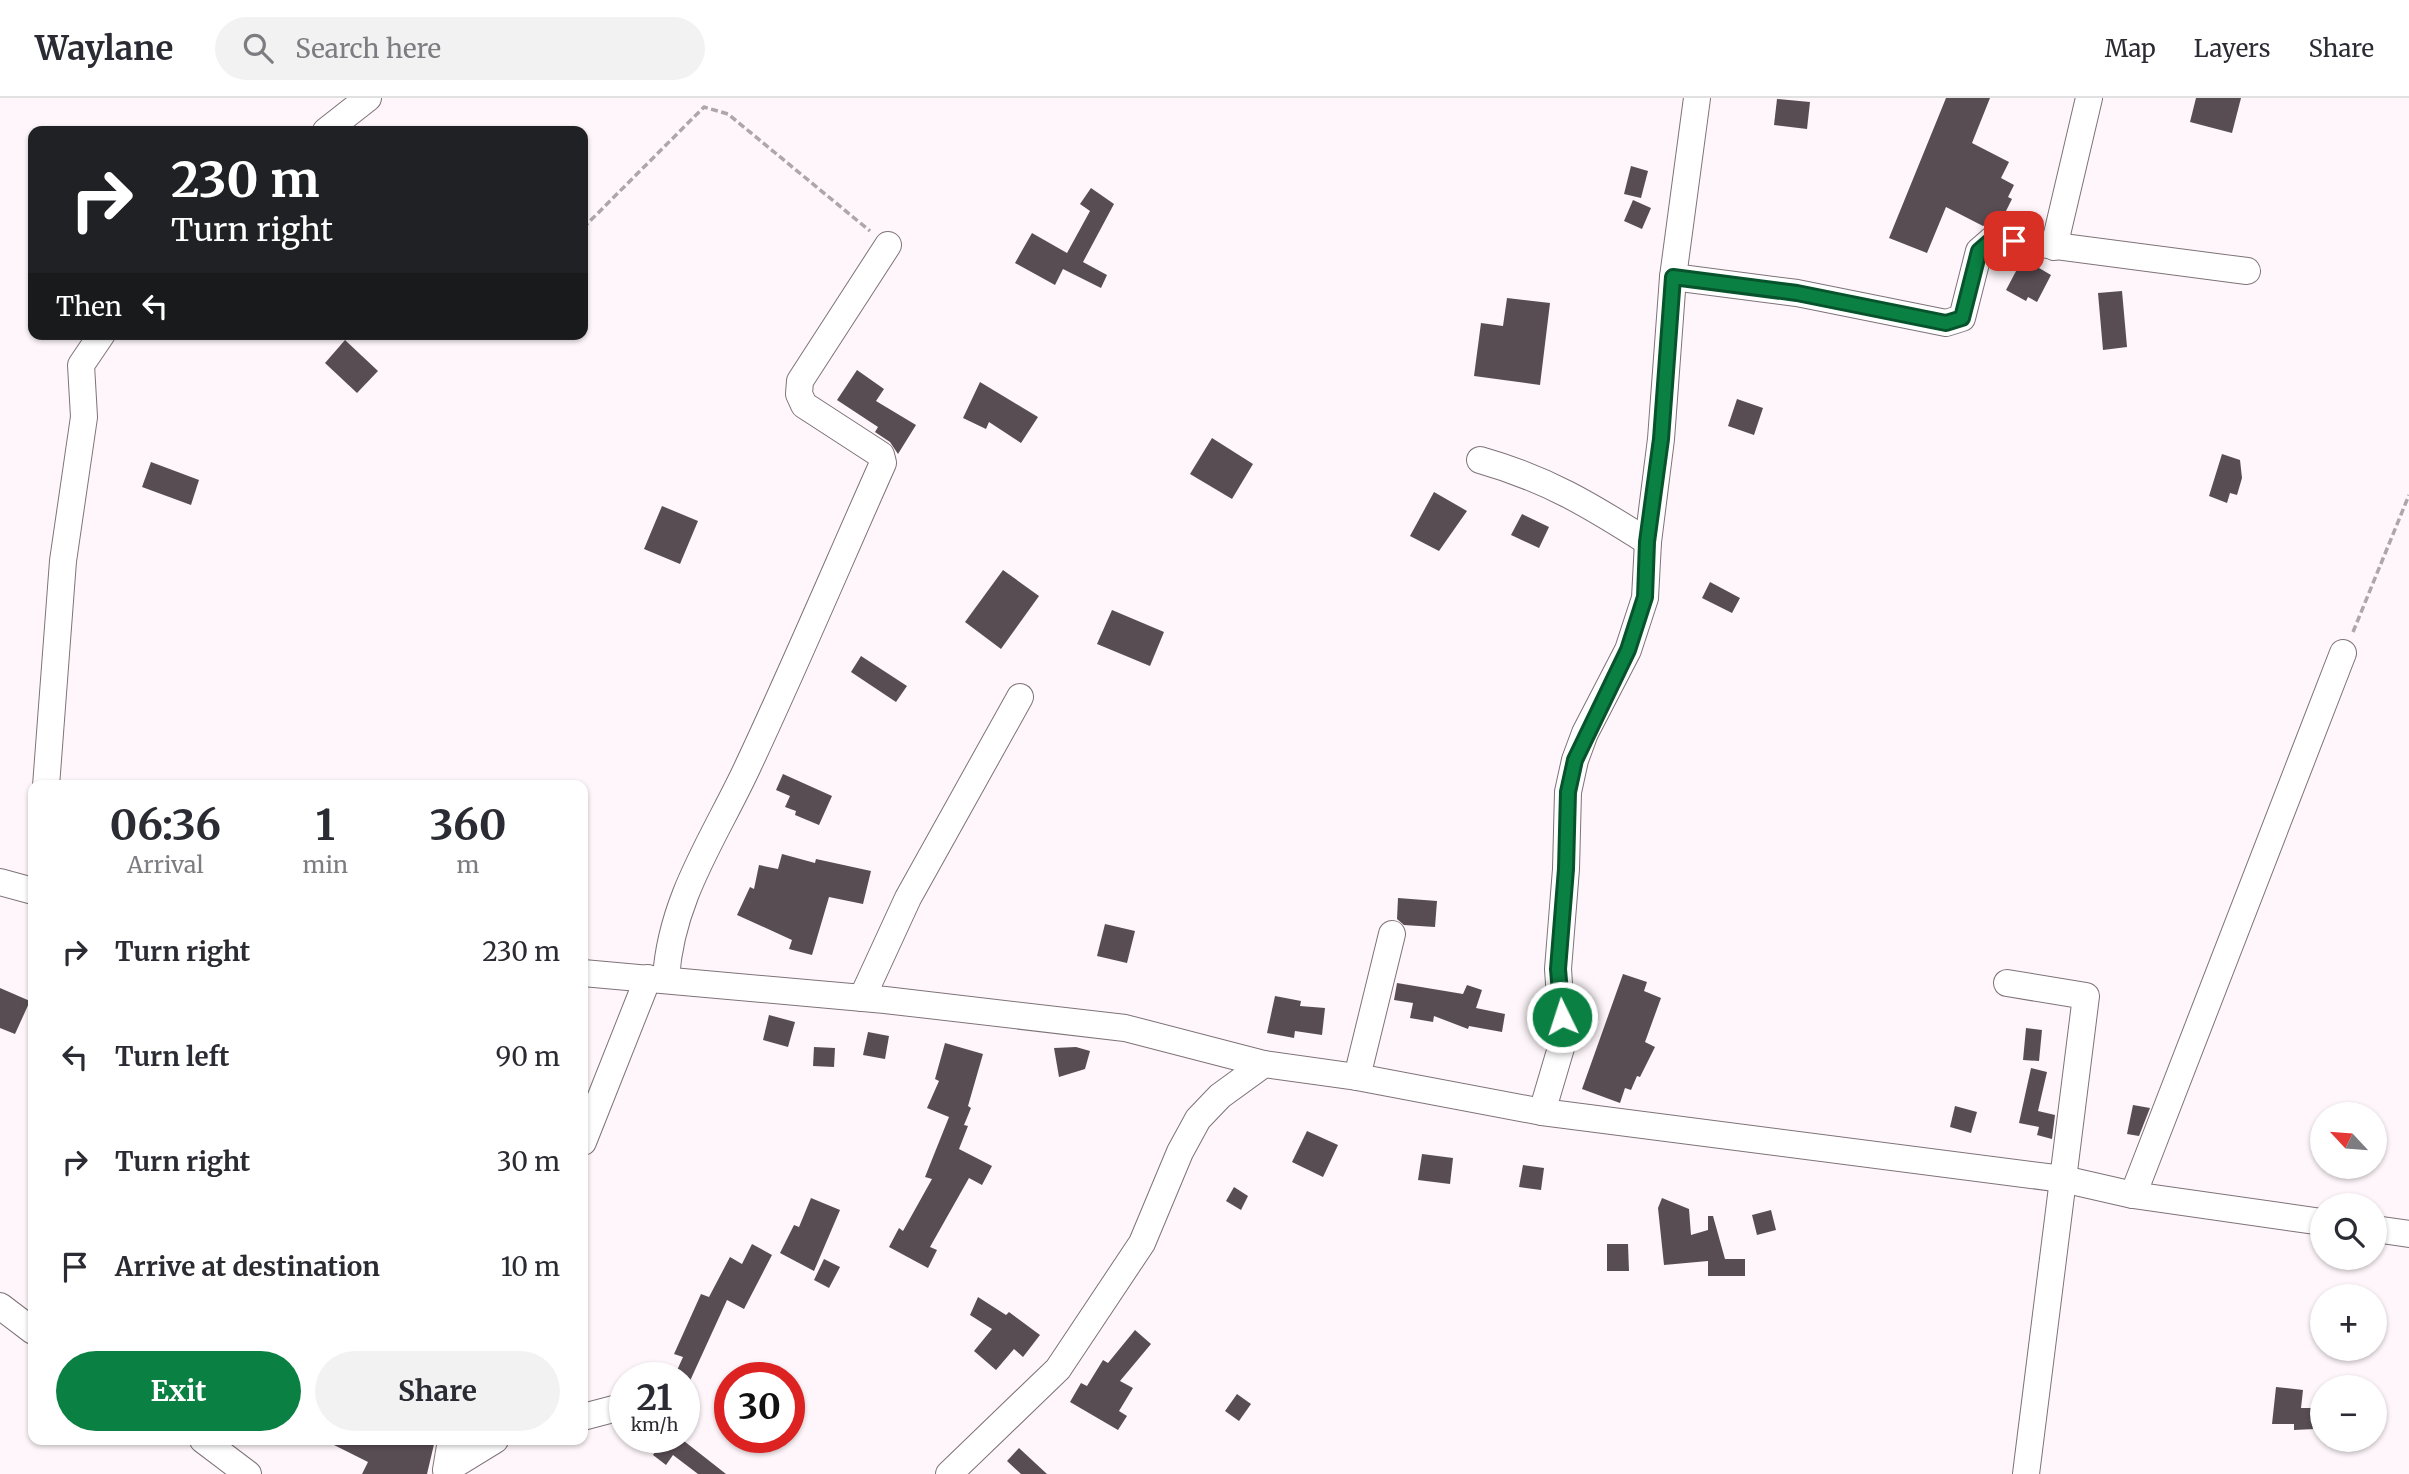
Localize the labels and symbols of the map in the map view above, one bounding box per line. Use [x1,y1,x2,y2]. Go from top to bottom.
pin [1984,211,2044,271]
position arrow [1525,980,1599,1054]
north arrow [2310,1102,2387,1180]
speed limit sign: 30 [714,1362,805,1453]

